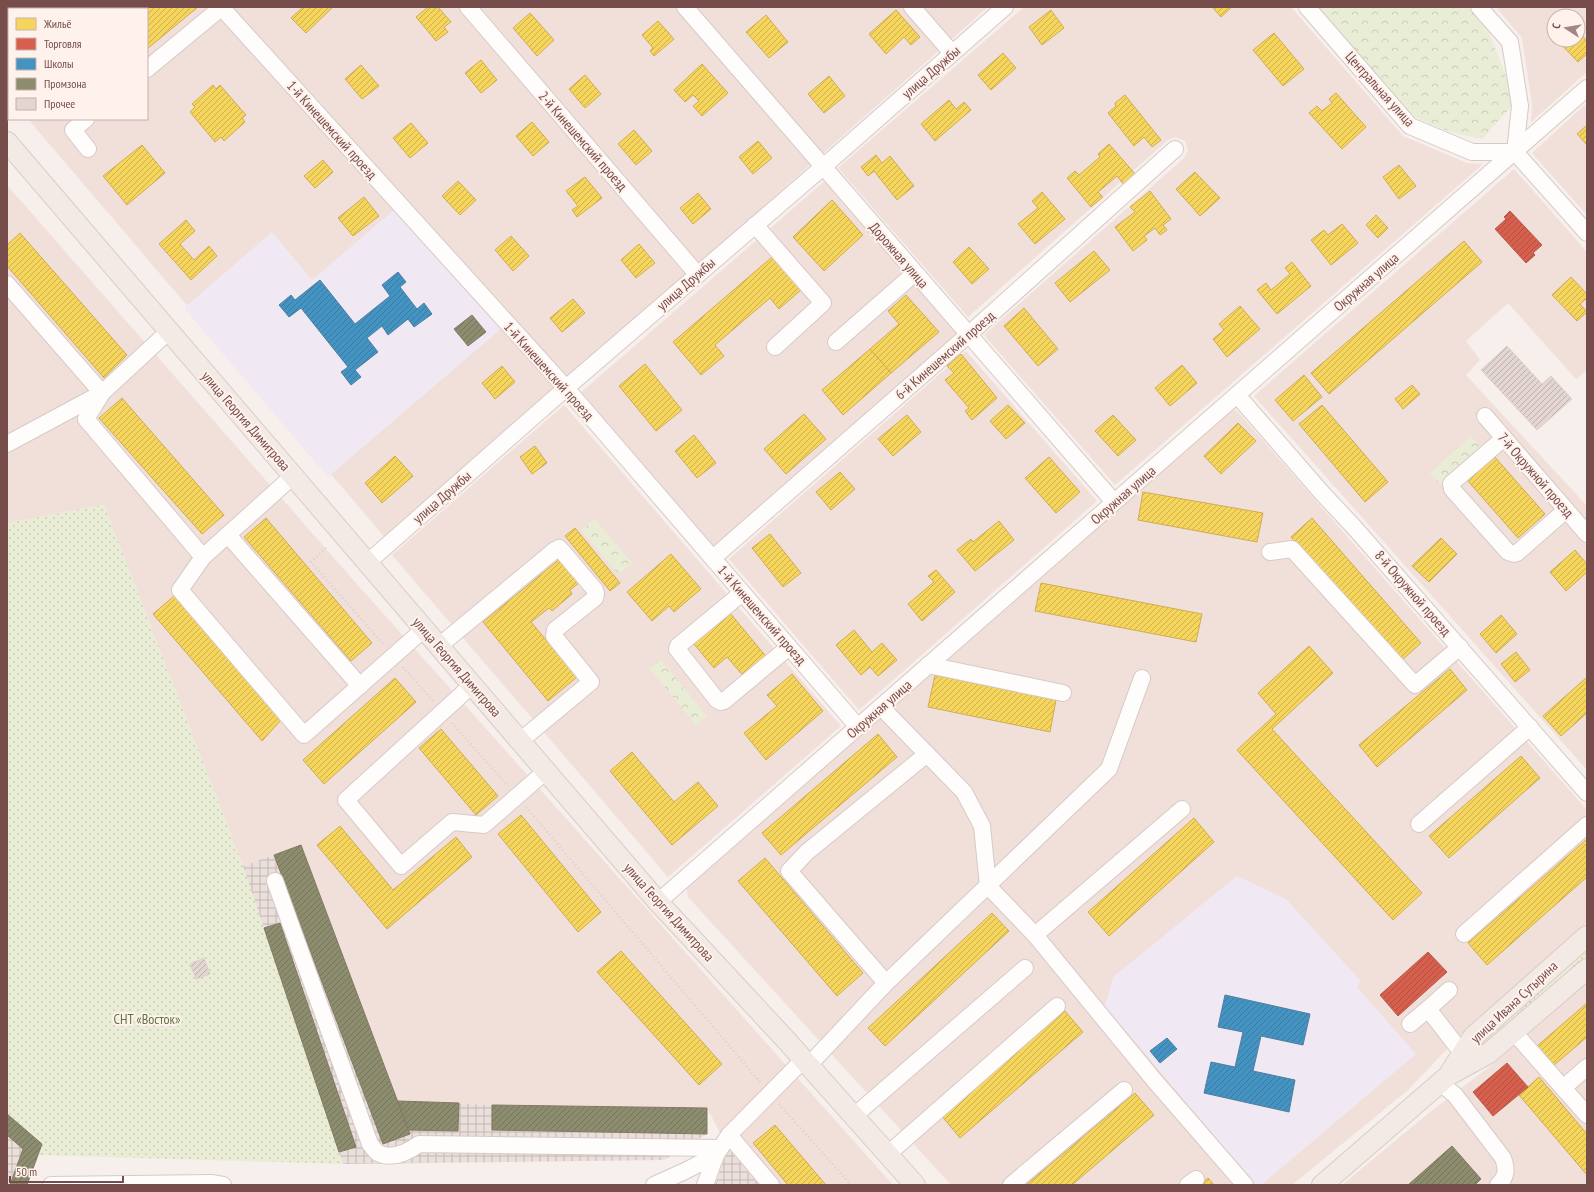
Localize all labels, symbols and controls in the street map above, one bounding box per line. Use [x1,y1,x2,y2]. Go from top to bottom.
legend [8,8,148,120]
north arrow [1546,8,1586,48]
text: Жильё [43,16,71,31]
text: С [1549,22,1564,30]
text: Торговля [44,36,82,51]
street label: улица Дружбы [898,42,964,102]
street label: Центральная улица [1341,48,1419,130]
text: Школы [44,56,73,71]
text: Промзона [44,76,87,91]
street label: 1-й Кинешемский проезд [283,77,381,183]
street label: 2-й Кинешемский проезд [535,87,631,195]
text: Прочее [44,96,75,111]
street label: Дорожная улица [865,218,933,292]
street label: Окружная улица [1330,249,1402,315]
street label: улица Дружбы [653,254,719,314]
street label: 6-й Кинешемский проезд [891,307,999,403]
street label: 1-й Кинешемский проезд [500,318,598,424]
street label: улица Георгия Димитрова [198,367,294,475]
street label: 7-й Окружной проезд [1494,429,1578,521]
street label: Окружная улица [1087,462,1159,528]
street label: улица Дружбы [409,467,475,527]
street label: 8-й Окружной проезд [1371,547,1455,639]
street label: 1-й Кинешемский проезд [714,561,810,669]
street label: улица Георгия Димитрова [409,613,505,721]
street label: Окружная улица [843,676,915,742]
street label: улица Георгия Димитрова [620,859,718,965]
street label: улица Ивана Сутырина [1467,957,1561,1047]
park label: СНТ «Восток» [114,1010,180,1028]
scale bar [10,1158,123,1184]
text: 50 m [16,1164,37,1179]

